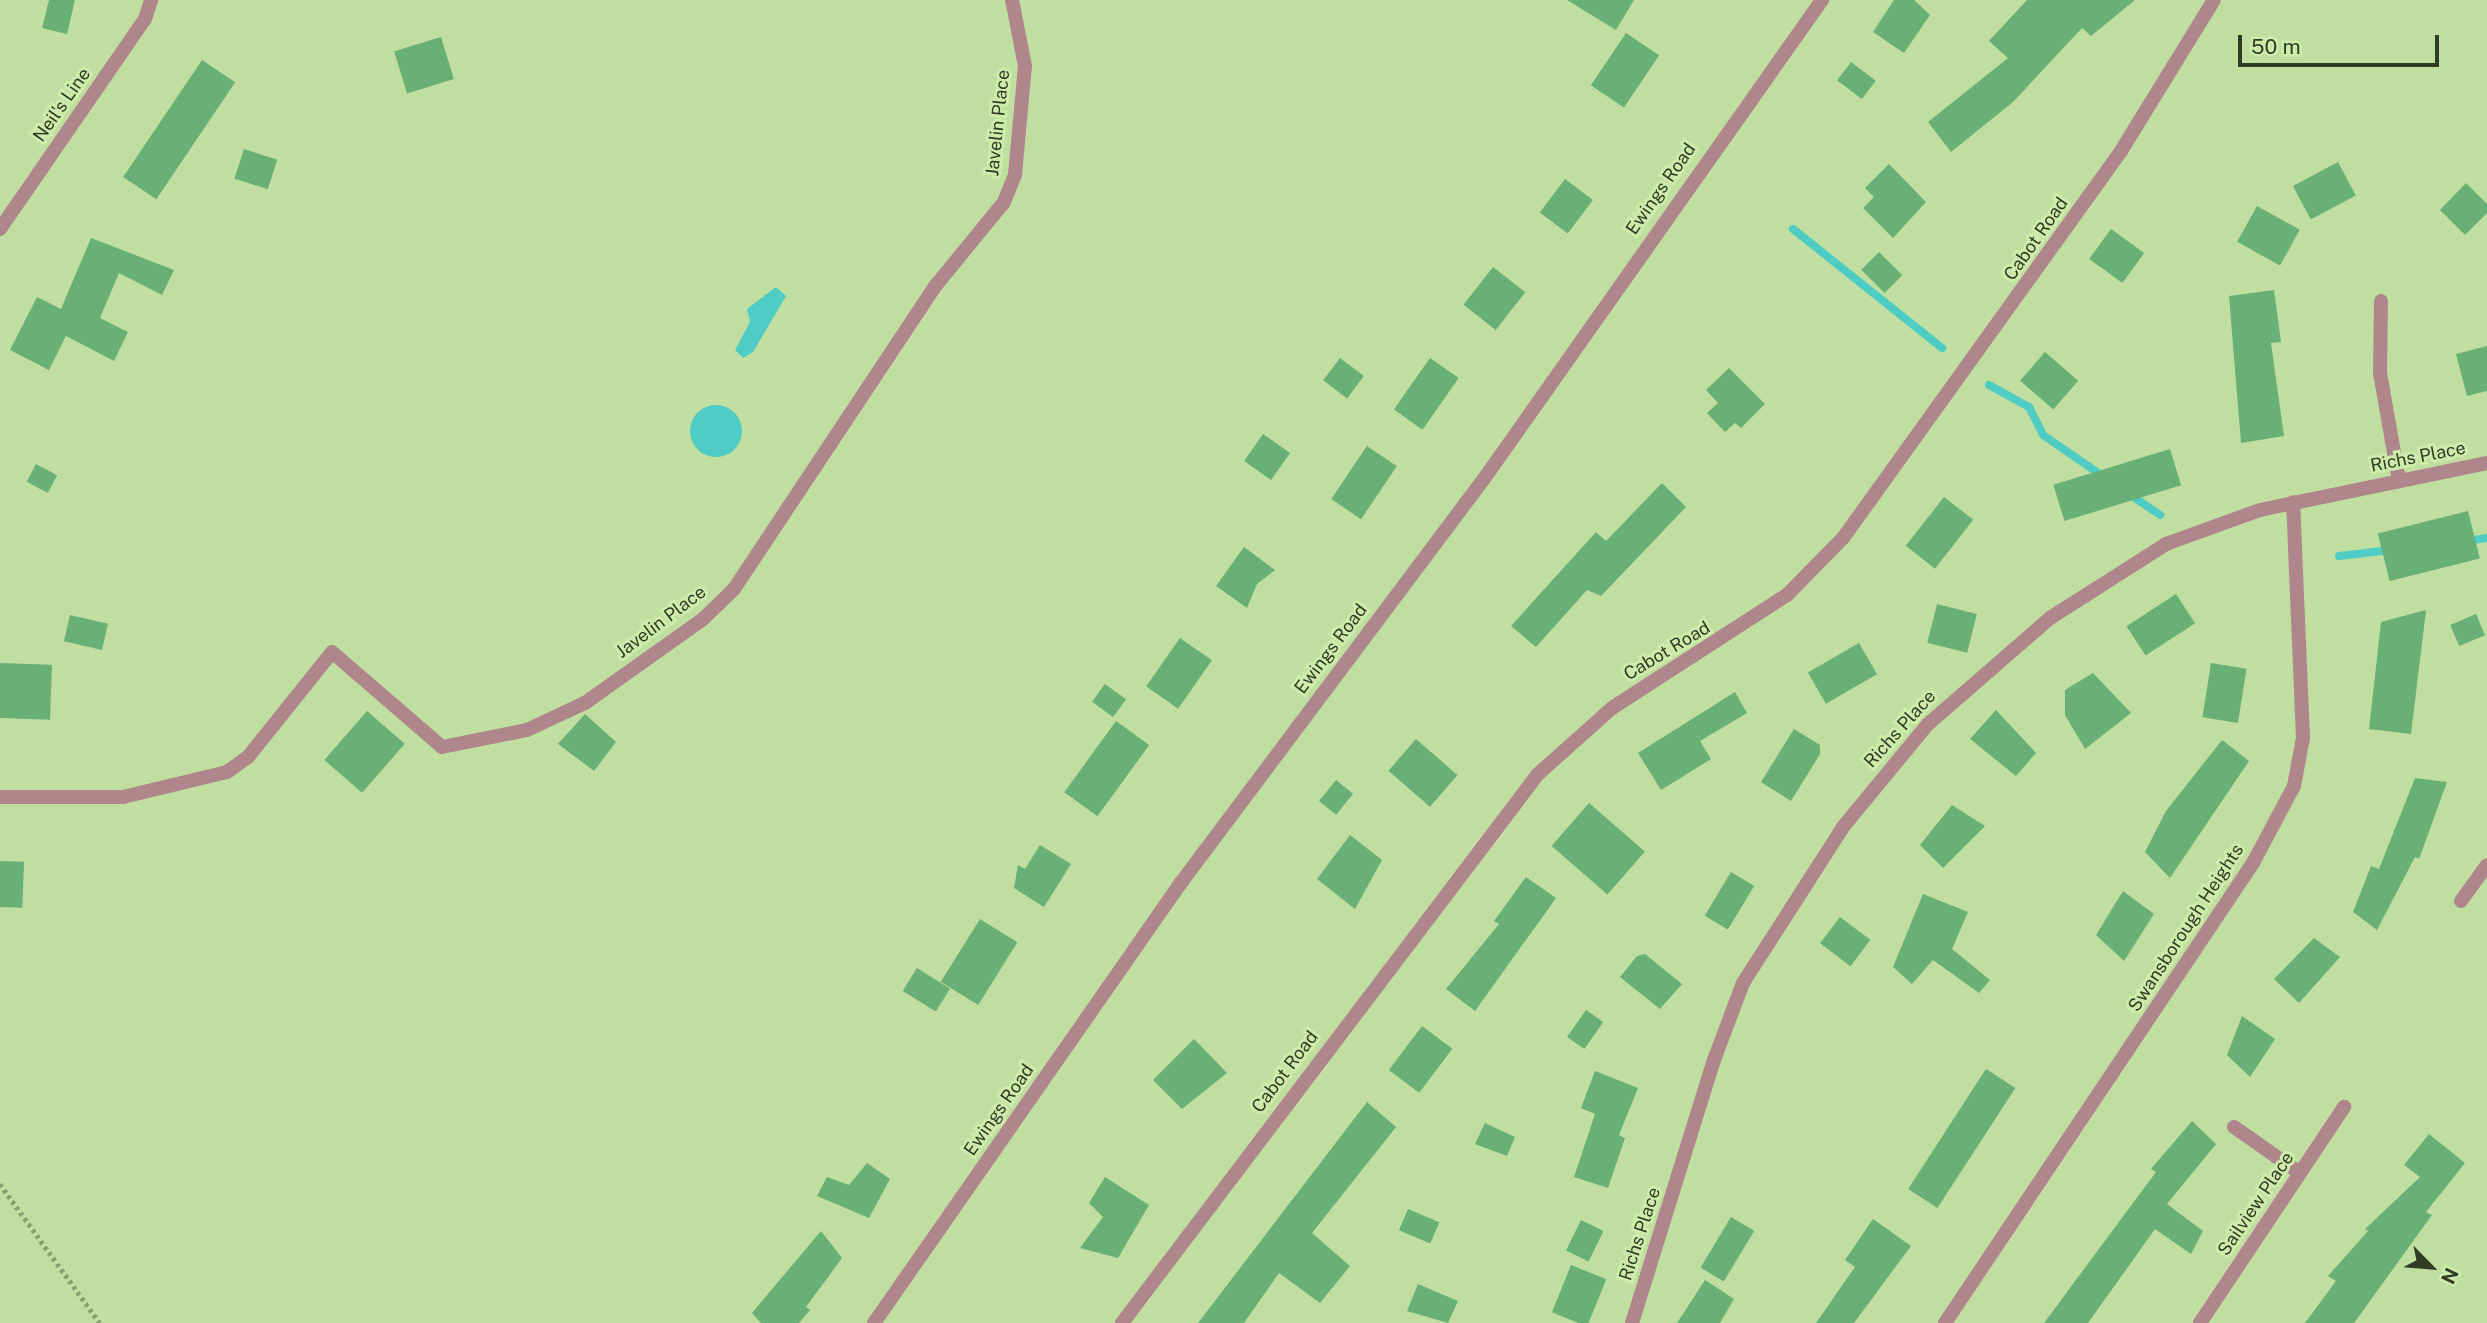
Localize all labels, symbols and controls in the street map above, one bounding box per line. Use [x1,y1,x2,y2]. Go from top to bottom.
scale bar [2242,21,2443,65]
text: 50 m [2251,34,2301,59]
street label: Neil's Line [29,64,95,146]
street label: Javelin Place [982,69,1014,177]
street label: Ewings Road [1621,139,1701,239]
street label: Cabot Road [1999,193,2073,285]
street label: Richs Place [2369,437,2467,477]
street label: Javelin Place [612,581,710,663]
street label: Ewings Road [1290,600,1372,698]
street label: Cabot Road [1620,617,1714,685]
street label: Richs Place [1860,686,1940,772]
street label: Swansborough Heights [2124,840,2248,1016]
street label: Cabot Road [1247,1027,1323,1117]
street label: Ewings Road [959,1060,1039,1160]
street label: Sailview Place [2213,1148,2299,1260]
street label: Richs Place [1615,1185,1665,1283]
north arrow [2396,1232,2466,1302]
text: N [2437,1264,2463,1287]

